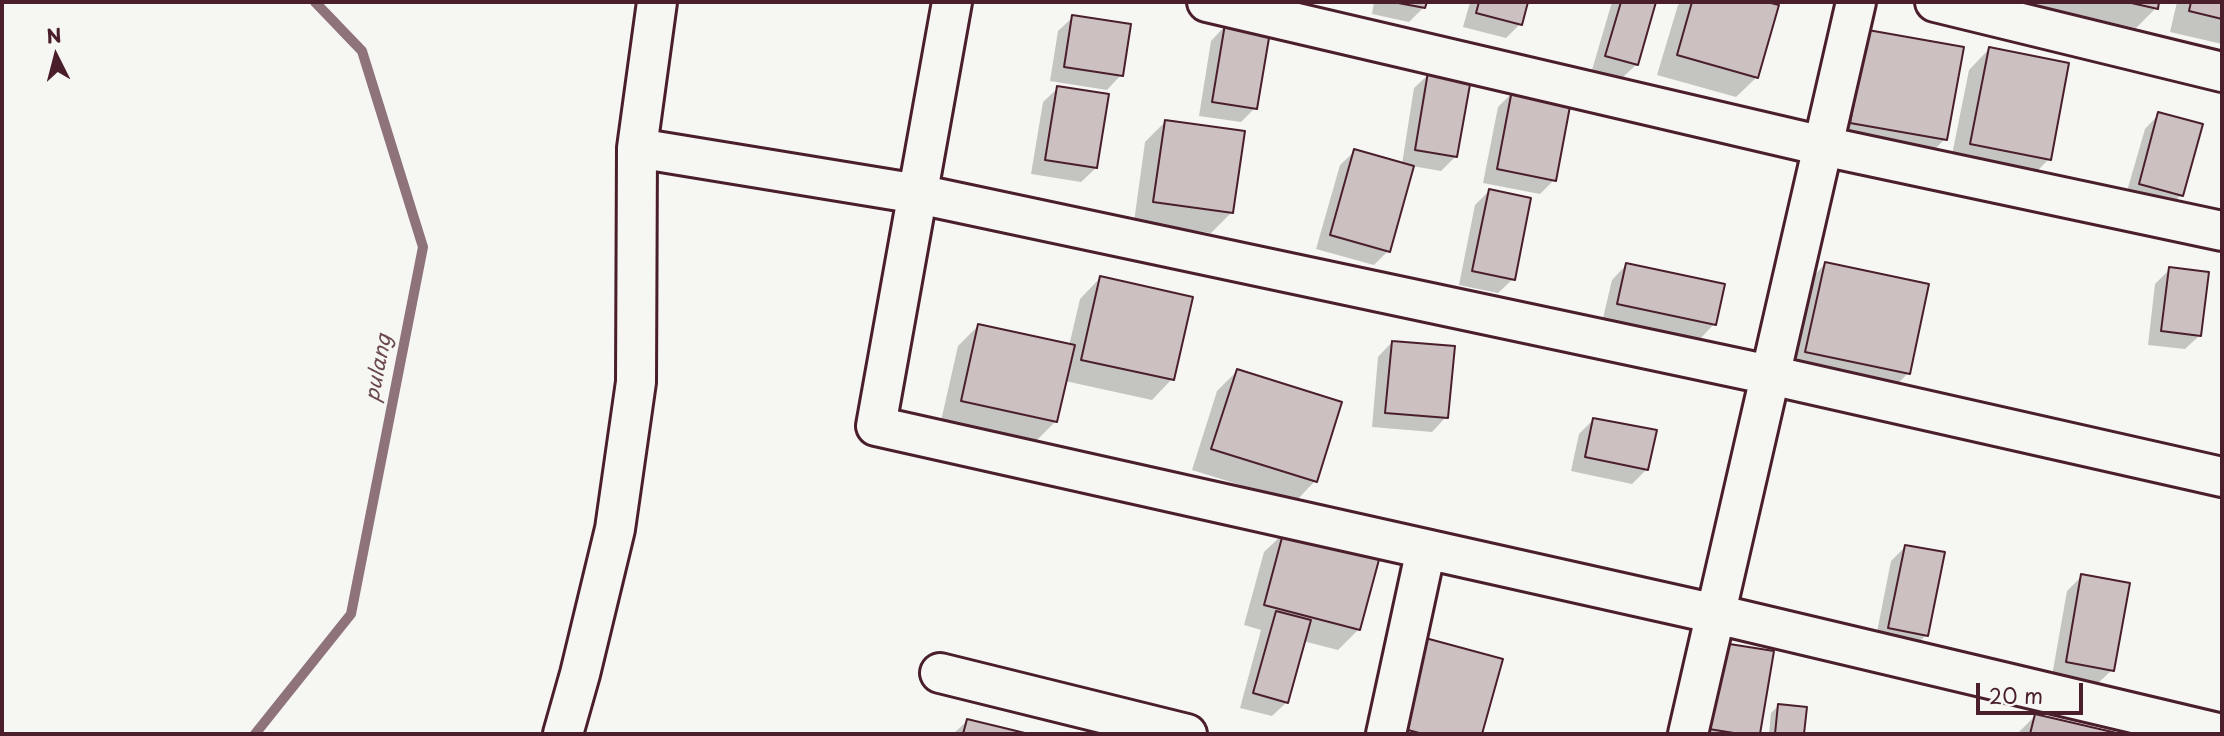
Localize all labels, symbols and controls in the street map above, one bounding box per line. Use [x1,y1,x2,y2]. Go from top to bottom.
text: N [45,20,63,50]
north arrow [21,21,91,91]
water label: pulang [360,332,398,404]
scale bar [1979,670,2086,714]
text: 20 m [1989,679,2043,711]

